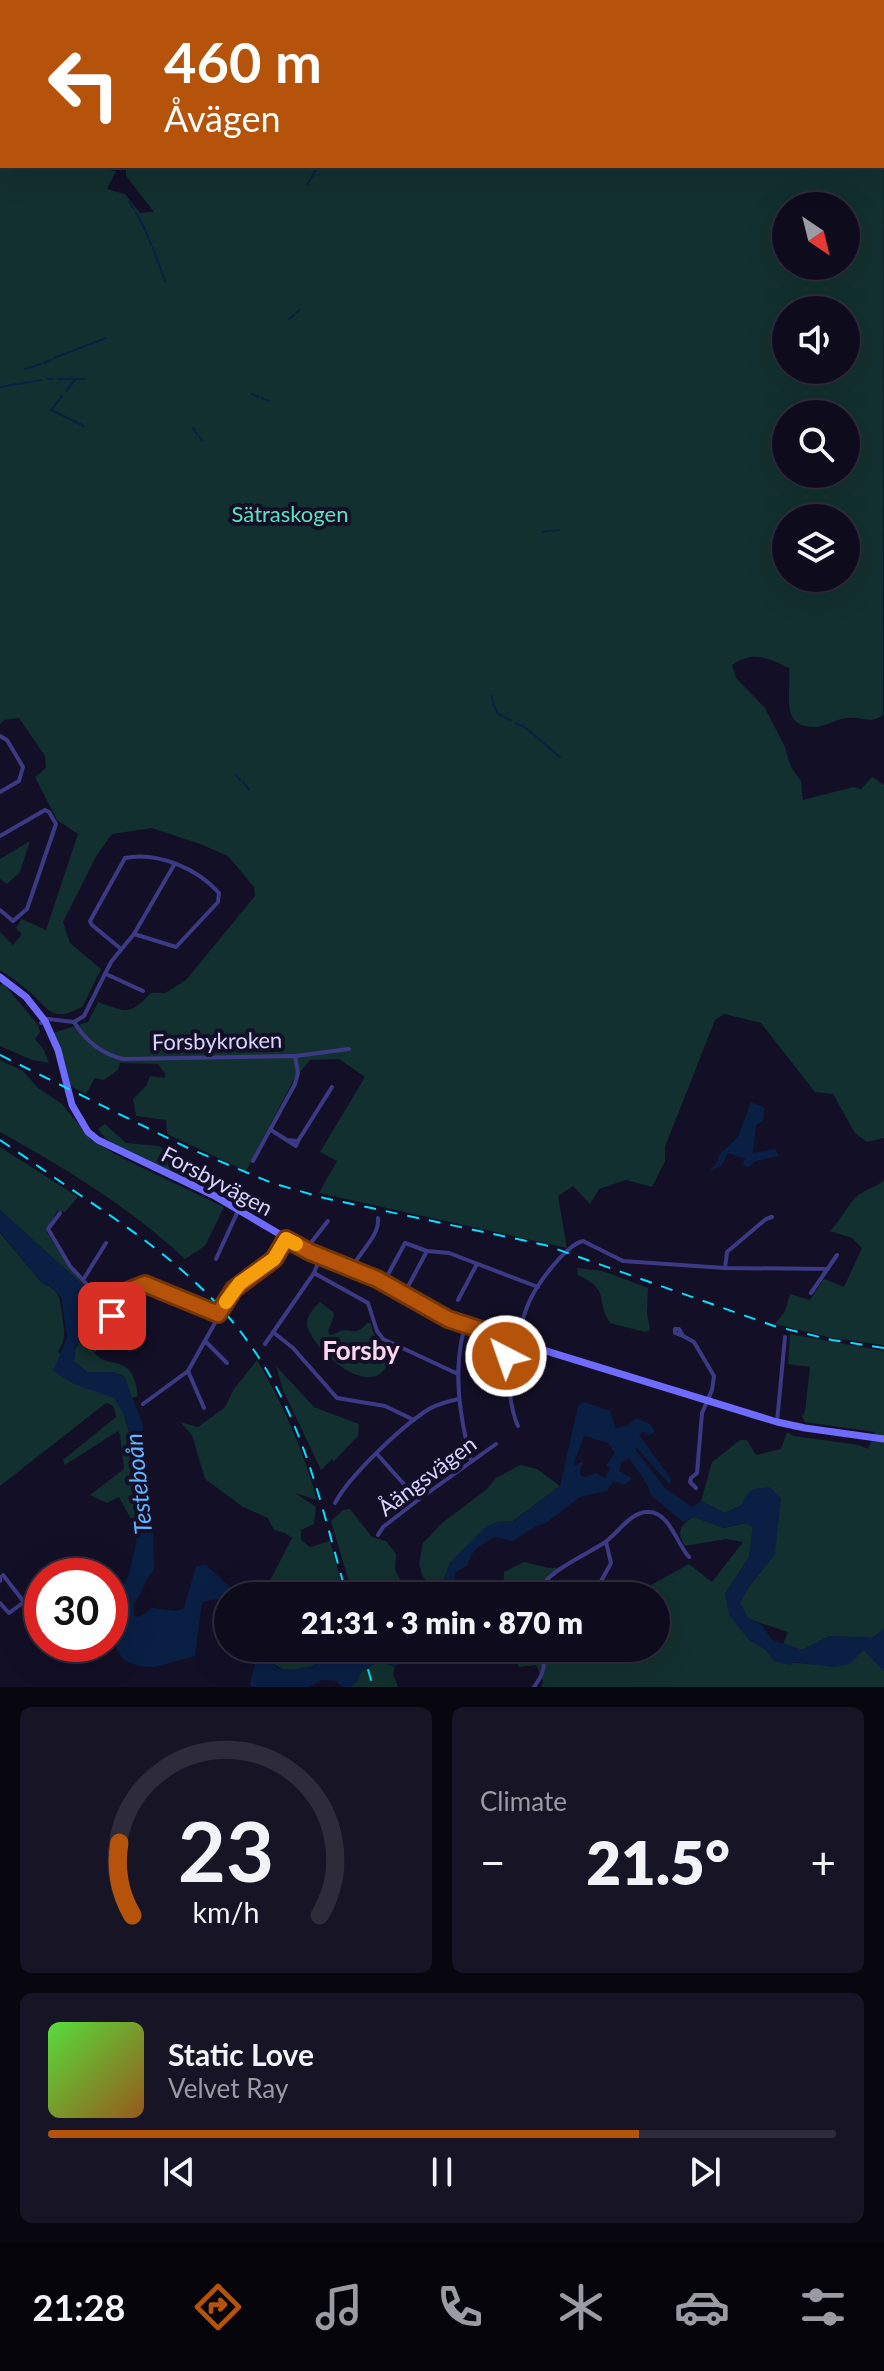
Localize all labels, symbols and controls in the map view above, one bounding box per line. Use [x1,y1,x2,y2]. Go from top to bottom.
text: 460 m [164,28,322,95]
icon: left [32,32,136,136]
text: Åvägen [164,96,281,140]
north arrow [772,192,860,280]
map controls [772,192,860,592]
button: sound [772,296,860,384]
button: search [772,400,860,488]
park label: Sätraskogen [232,500,348,527]
button: layers [772,504,860,592]
street label: Forsbykroken [152,1026,282,1055]
street label: Forsbyvägen [157,1140,277,1221]
pin [78,1282,146,1350]
icon: arrive [90,1294,134,1338]
position arrow [464,1314,548,1398]
district label: Forsby [322,1334,400,1366]
street label: Åängsvägen [372,1430,481,1521]
water label: Testeboån [118,1432,157,1536]
speed limit sign: 30 [24,1558,128,1662]
text: 21:31 · 3 min · 870 m [301,1604,583,1640]
text: Climate [480,1785,567,1817]
text: 23 [178,1800,274,1900]
text: 21.5° [586,1826,730,1898]
text: − [480,1836,506,1888]
text: + [810,1836,836,1888]
text: km/h [193,1895,259,1929]
text: Static Love [168,2036,314,2072]
text: Velvet Ray [168,2072,288,2104]
icon: previous [157,2150,201,2194]
icon: pause [420,2150,464,2194]
icon: next [683,2150,727,2194]
icon: directions [190,2279,246,2335]
icon: music [311,2279,367,2335]
icon: phone [432,2279,488,2335]
icon: climate [553,2279,609,2335]
icon: car [674,2279,730,2335]
icon: filters [795,2279,851,2335]
text: 21:28 [33,2285,125,2329]

